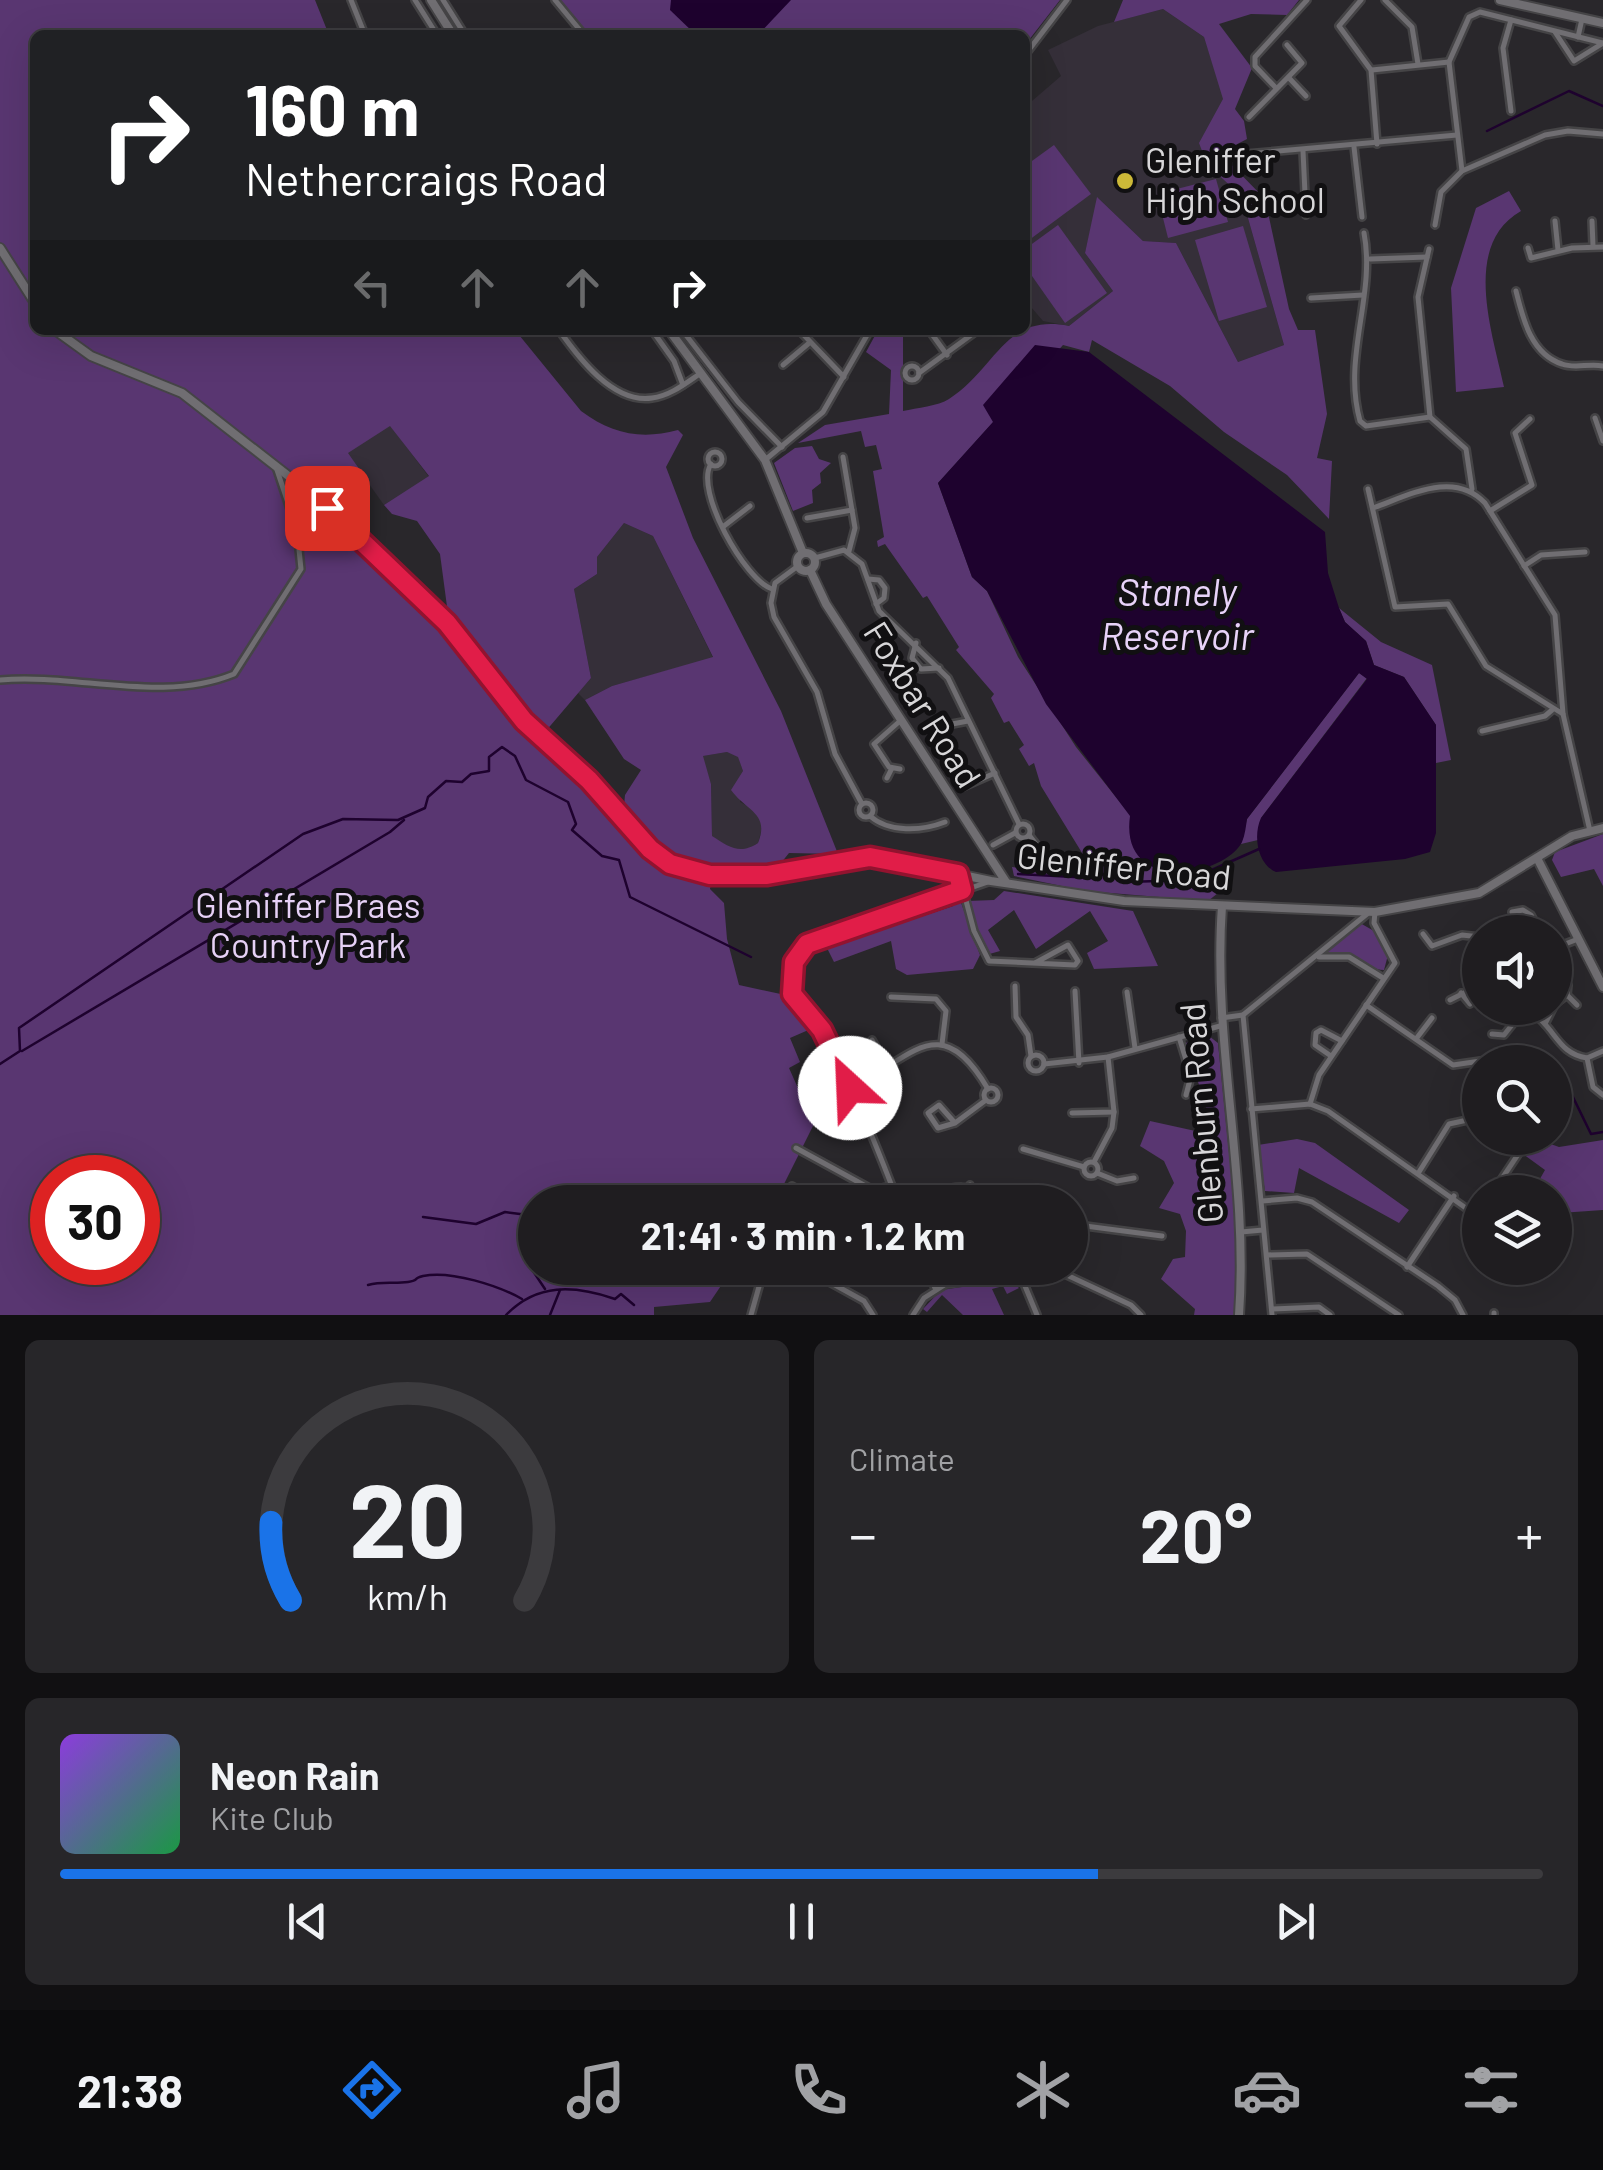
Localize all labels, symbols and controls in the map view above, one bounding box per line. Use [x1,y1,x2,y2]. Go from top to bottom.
text: 160 m [245,66,420,150]
icon: right [80,70,210,200]
place label: Gleniffer High School [1145,138,1325,220]
text: Nethercraigs Road [245,151,608,205]
marker: Gleniffer High School [1114,170,1136,192]
icon: left [345,260,400,315]
icon: ahead [450,260,505,315]
icon: ahead [555,260,610,315]
icon: right [660,260,715,315]
pin [285,466,370,551]
icon: arrive [300,481,355,536]
water label: Stanely Reservoir [1100,568,1255,658]
street label: Foxbar Road [856,613,991,795]
street label: Gleniffer Road [1015,833,1233,897]
park label: Gleniffer Braes Country Park [195,883,421,965]
map controls [1462,915,1572,1285]
button: sound [1462,915,1572,1025]
street label: Glenburn Road [1169,1001,1231,1225]
position arrow [798,1036,902,1140]
button: search [1462,1045,1572,1155]
speed limit sign: 30 [30,1155,160,1285]
button: layers [1462,1175,1572,1285]
text: 21:41 · 3 min · 1.2 km [641,1212,965,1258]
text: Climate [849,1439,955,1477]
text: 20 [348,1454,466,1579]
text: 20° [1140,1488,1252,1578]
text: − [849,1500,877,1566]
text: + [1515,1500,1543,1566]
text: km/h [367,1574,447,1617]
text: Neon Rain [210,1752,379,1798]
text: Kite Club [210,1798,334,1836]
icon: previous [280,1894,335,1949]
icon: pause [774,1894,829,1949]
icon: next [1268,1894,1323,1949]
icon: directions [337,2055,407,2125]
icon: music [561,2055,631,2125]
icon: phone [784,2055,854,2125]
icon: climate [1008,2055,1078,2125]
icon: car [1232,2055,1302,2125]
icon: filters [1456,2055,1526,2125]
text: 21:38 [77,2063,183,2117]

